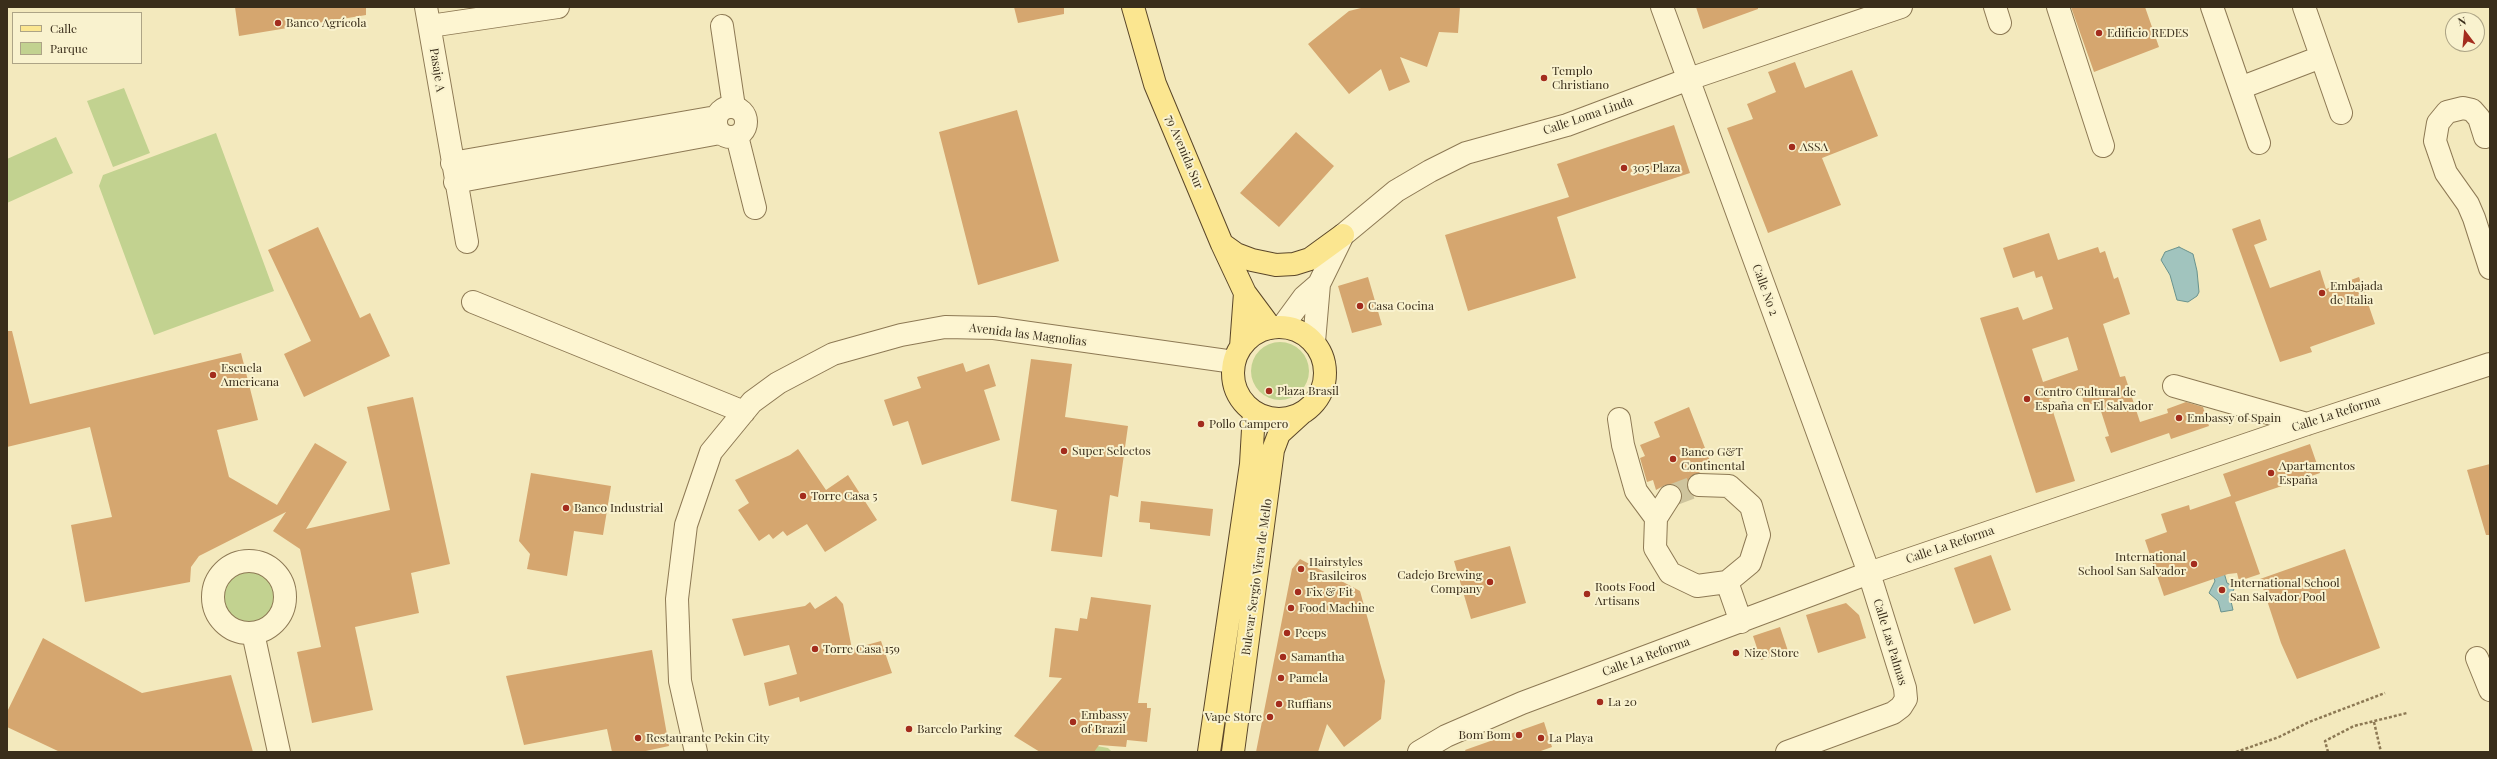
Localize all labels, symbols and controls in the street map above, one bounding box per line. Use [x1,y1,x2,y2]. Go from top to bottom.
legend [12,12,142,64]
north arrow [2445,12,2485,52]
text: N [2456,13,2468,29]
place label: Banco Agrícola [286,16,366,30]
marker: Banco Agrícola [273,18,283,28]
text: Calle [50,20,77,36]
place label: Edificio REDES [2107,26,2189,40]
marker: Edificio REDES [2094,28,2104,38]
text: Parque [50,40,88,56]
street label: Pasaje A [426,47,448,93]
place label: Templo Christiano [1552,64,1609,92]
marker: Templo Christiano [1539,73,1549,83]
street label: Calle Loma Linda [1541,94,1635,138]
street label: 79 Avenida Sur [1162,113,1206,191]
place label: ASSA [1800,140,1828,154]
marker: ASSA [1787,142,1797,152]
place label: 305 Plaza [1632,161,1681,175]
marker: 305 Plaza [1619,163,1629,173]
street label: Calle No 2 [1749,262,1781,318]
place label: Embajada de Italia [2330,279,2383,307]
marker: Embajada de Italia [2317,288,2327,298]
place label: Casa Cocina [1368,299,1434,313]
marker: Casa Cocina [1355,301,1365,311]
street label: Avenida las Magnolias [968,321,1088,349]
place label: Escuela Americana [221,361,279,389]
marker: Escuela Americana [208,370,218,380]
place label: Plaza Brasil [1277,384,1339,398]
place label: Centro Cultural de España en El Salvador [2035,385,2153,413]
marker: Plaza Brasil [1264,386,1274,396]
street label: Calle La Reforma [2290,393,2382,435]
marker: Centro Cultural de España en El Salvador [2022,394,2032,404]
place label: Embassy of Spain [2187,411,2281,425]
marker: Embassy of Spain [2174,413,2184,423]
place label: Pollo Campero [1209,417,1288,431]
marker: Pollo Campero [1196,419,1206,429]
place label: Super Selectos [1072,444,1151,458]
place label: Banco G&T Continental [1681,445,1745,473]
marker: Super Selectos [1059,446,1069,456]
marker: Banco G&T Continental [1668,454,1678,464]
place label: Apartamentos España [2279,459,2355,487]
marker: Apartamentos España [2266,468,2276,478]
place label: Torre Casa 5 [811,489,878,503]
marker: Torre Casa 5 [798,491,808,501]
street label: Bulevar Sergio Viera de Mello [1239,498,1275,656]
place label: Banco Industrial [574,501,663,515]
marker: Banco Industrial [561,503,571,513]
street label: Calle La Reforma [1904,523,1996,567]
place label: International School San Salvador [2078,550,2186,578]
place label: Hairstyles Brasileiros [1309,555,1367,583]
marker: International School San Salvador [2189,559,2199,569]
marker: Hairstyles Brasileiros [1296,564,1306,574]
place label: Cadejo Brewing Company [1397,568,1482,596]
place label: International School San Salvador Pool [2230,576,2340,604]
marker: Cadejo Brewing Company [1485,577,1495,587]
place label: Roots Food Artisans [1595,580,1655,608]
place label: Fix & Fit [1306,585,1353,599]
marker: International School San Salvador Pool [2217,585,2227,595]
marker: Fix & Fit [1293,587,1303,597]
marker: Roots Food Artisans [1582,589,1592,599]
street label: Calle Las Palmas [1870,597,1910,687]
place label: Food Machine [1299,601,1375,615]
marker: Food Machine [1286,603,1296,613]
place label: Peeps [1295,626,1326,640]
marker: Peeps [1282,628,1292,638]
street label: Calle La Reforma [1600,634,1692,680]
place label: Torre Casa 159 [823,642,900,656]
marker: Torre Casa 159 [810,644,820,654]
place label: Nize Store [1744,646,1799,660]
marker: Nize Store [1731,648,1741,658]
place label: Samantha [1291,650,1345,664]
marker: Samantha [1278,652,1288,662]
place label: Pamela [1289,671,1328,685]
marker: Pamela [1276,673,1286,683]
place label: La 20 [1608,695,1637,709]
place label: Ruffians [1287,697,1332,711]
marker: La 20 [1595,697,1605,707]
marker: Ruffians [1274,699,1284,709]
place label: Embassy of Brazil [1081,708,1128,736]
place label: Vape Store [1205,710,1262,724]
marker: Vape Store [1265,712,1275,722]
marker: Embassy of Brazil [1068,717,1078,727]
place label: Barcelo Parking [917,722,1002,736]
marker: Barcelo Parking [904,724,914,734]
place label: Bom Bom [1459,728,1511,742]
marker: Bom Bom [1514,730,1524,740]
place label: Restaurante Pekin City [646,731,769,745]
place label: La Playa [1549,731,1593,745]
marker: Restaurante Pekin City [633,733,643,743]
marker: La Playa [1536,733,1546,743]

